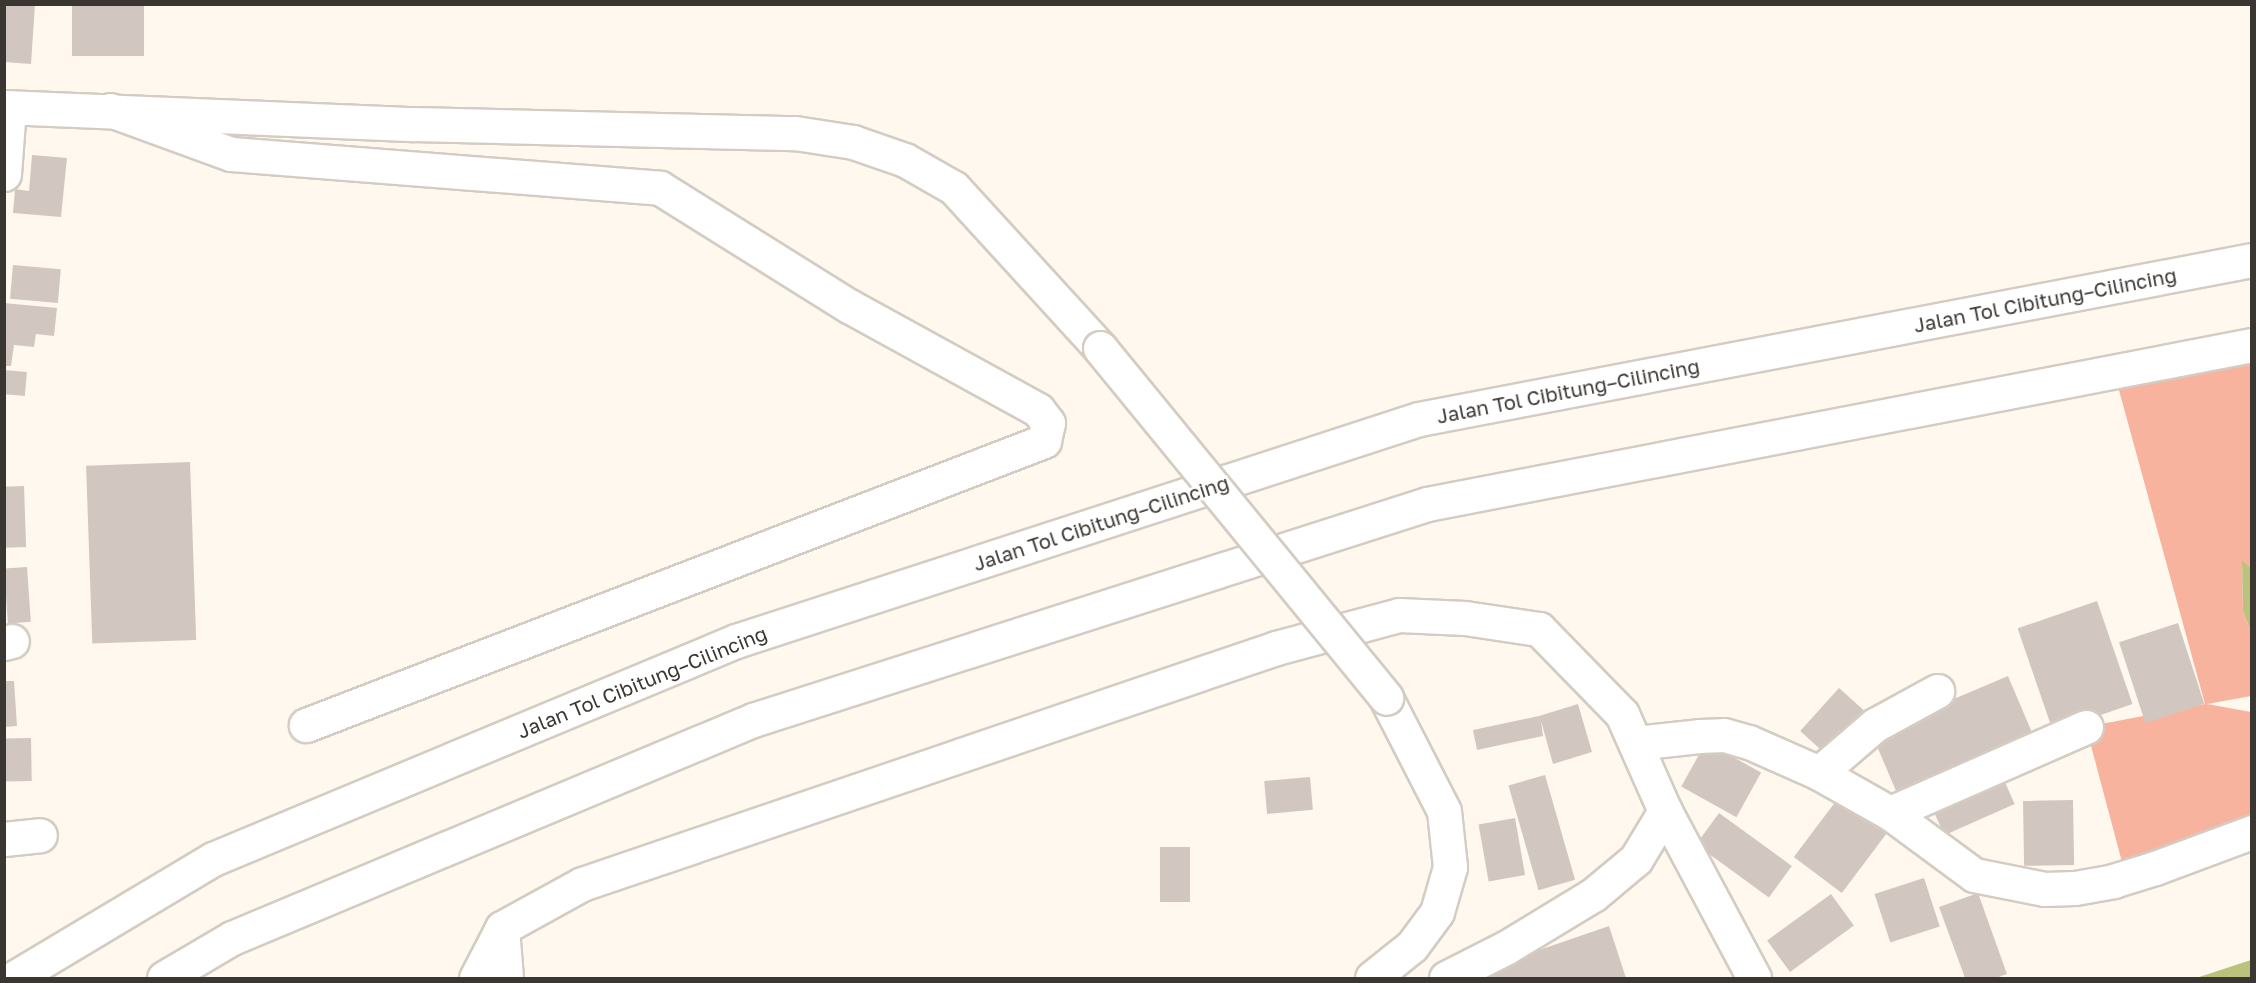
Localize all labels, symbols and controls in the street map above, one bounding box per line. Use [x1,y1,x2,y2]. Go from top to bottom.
street label: Jalan Tol Cibitung–Cilincing [1912,263,2178,337]
street label: Jalan Tol Cibitung–Cilincing [1435,354,1701,428]
street label: Jalan Tol Cibitung–Cilincing [970,470,1232,576]
street label: Jalan Tol Cibitung–Cilincing [514,621,770,743]

